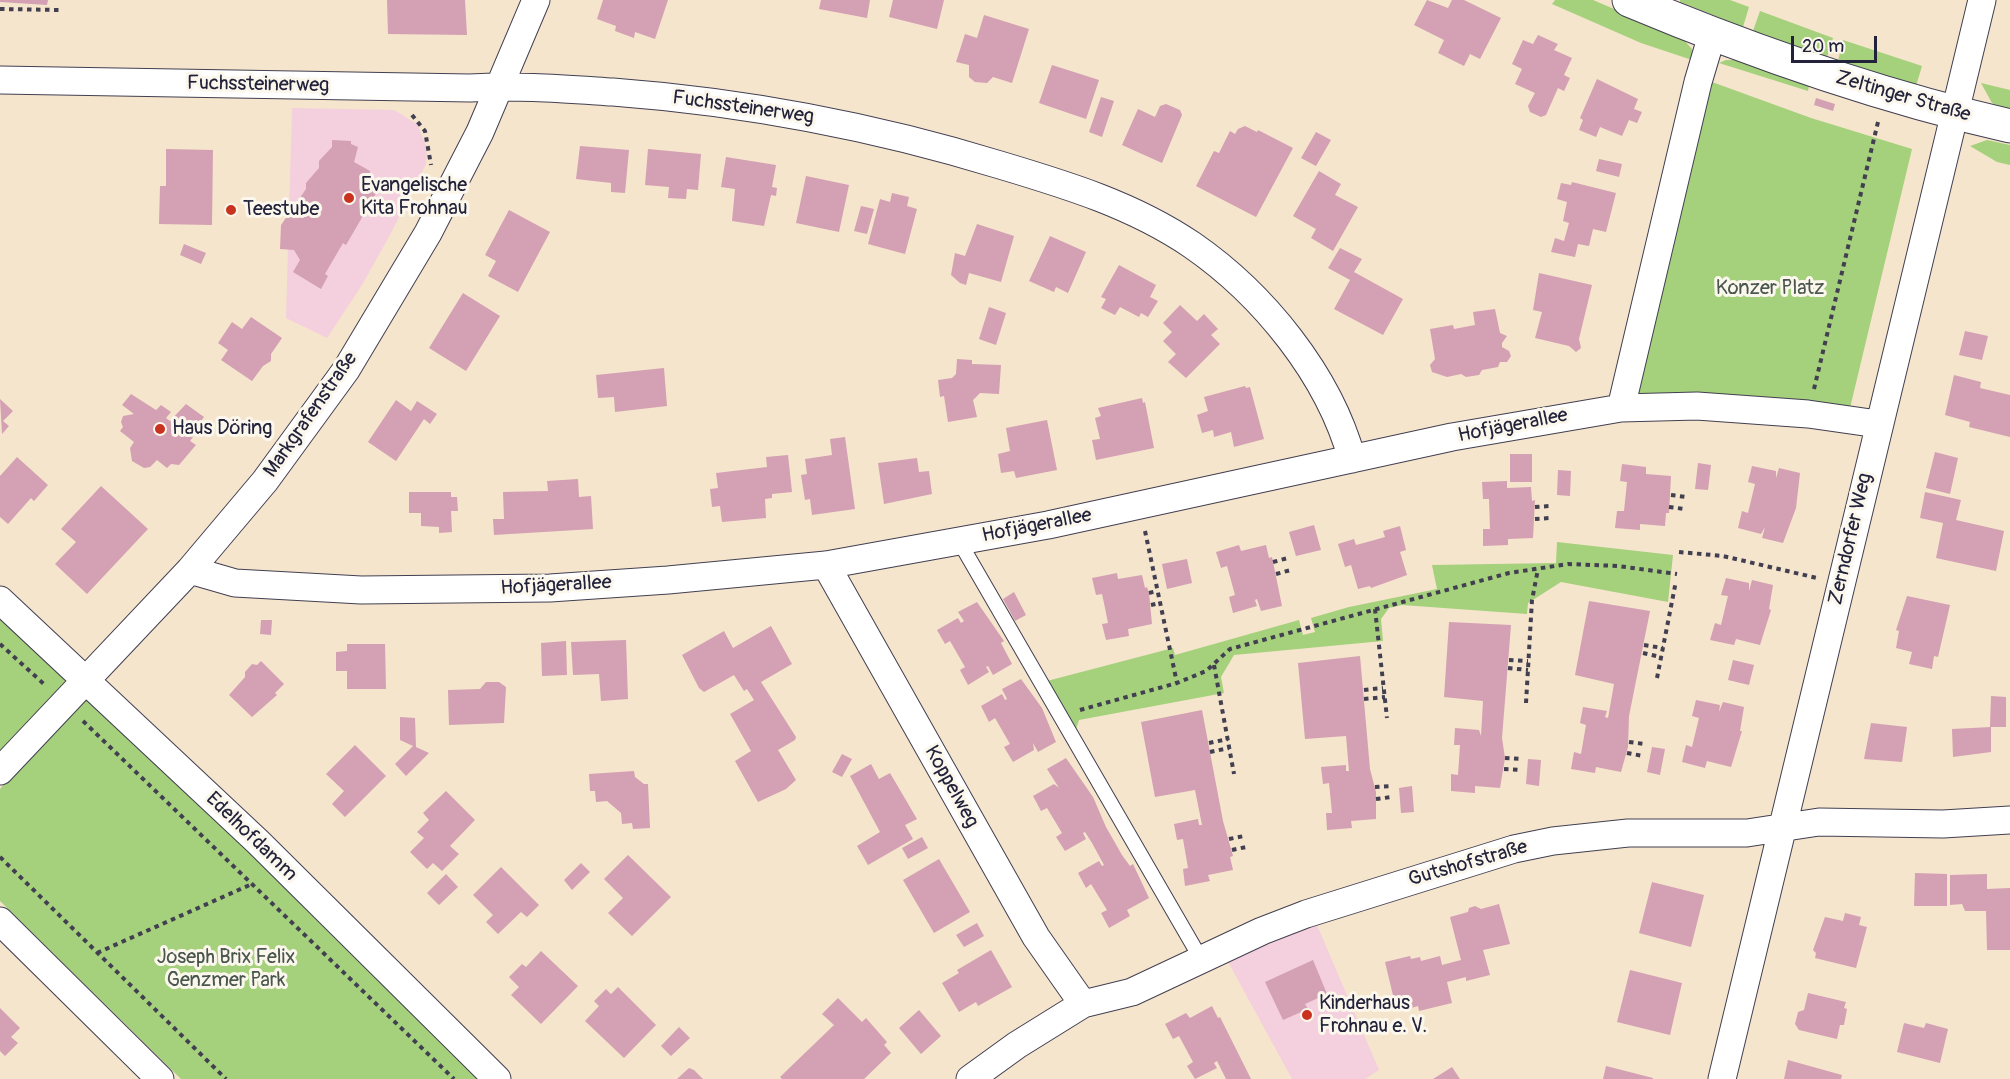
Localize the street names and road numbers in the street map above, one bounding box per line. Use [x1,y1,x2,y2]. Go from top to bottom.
street label: Zeltinger Straße [1833,66,1973,128]
street label: Fuchssteinerweg [187,72,329,98]
street label: Fuchssteinerweg [671,86,815,130]
street label: Markgrafenstraße [259,348,363,482]
street label: Hofjägerallee [1456,404,1570,448]
street label: Zerndorfer Weg [1824,471,1878,607]
street label: Hofjägerallee [980,504,1094,548]
street label: Hofjägerallee [500,571,612,601]
street label: Koppelweg [919,742,983,832]
street label: Edelhofdamm [200,787,302,887]
street label: Gutshofstraße [1406,836,1530,892]

